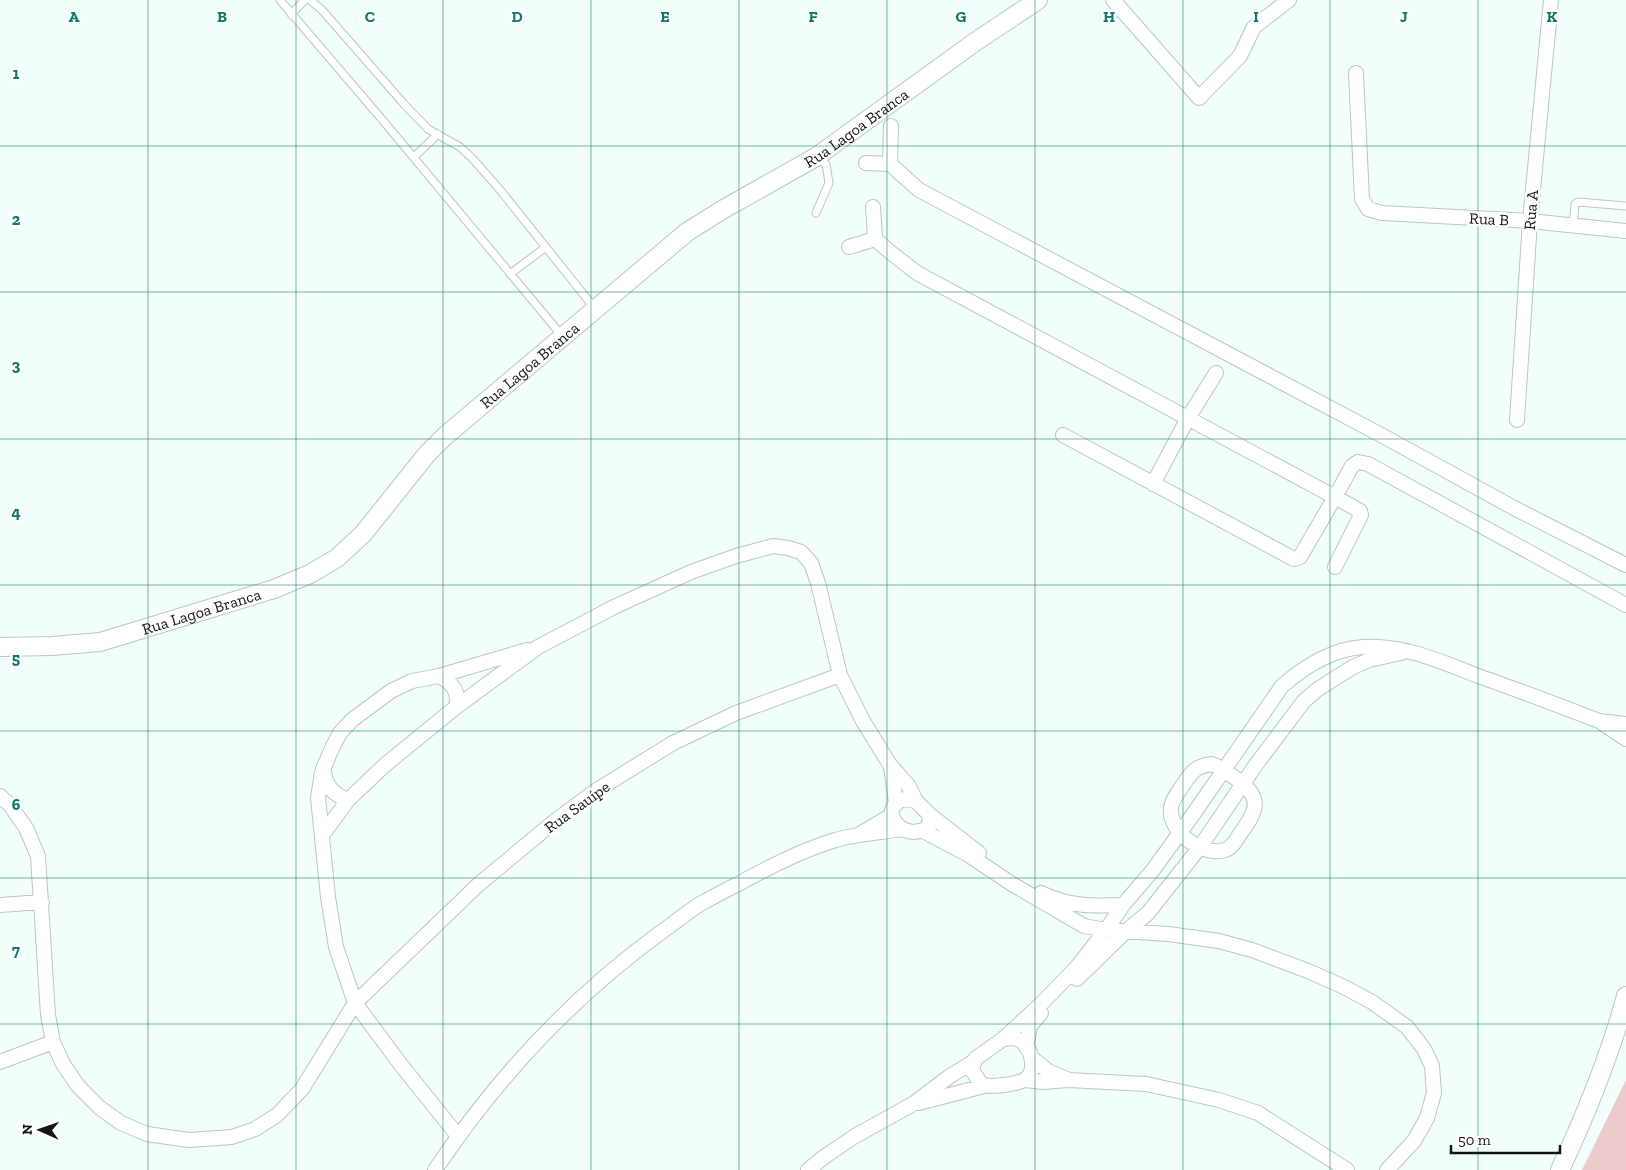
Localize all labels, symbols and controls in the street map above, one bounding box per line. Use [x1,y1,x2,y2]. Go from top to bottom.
text: A [69,7,80,26]
text: B [217,7,227,26]
text: C [365,7,375,26]
text: D [511,7,523,26]
text: E [660,7,670,26]
text: F [808,7,818,26]
text: G [956,7,967,26]
text: H [1103,7,1115,26]
text: I [1253,7,1259,26]
text: J [1400,7,1408,26]
text: K [1547,7,1558,26]
text: 1 [13,64,20,83]
street label: Rua Lagoa Branca [801,84,912,171]
street label: Rua A [1520,189,1542,231]
street label: Rua B [1469,208,1510,230]
text: 2 [12,210,21,229]
street label: Rua Lagoa Branca [476,318,583,412]
text: 3 [12,356,21,375]
text: 4 [11,503,21,522]
street label: Rua Lagoa Branca [139,584,263,638]
text: 5 [12,649,20,668]
street label: Rua Sauípe [541,777,613,837]
text: 6 [12,795,21,814]
text: 7 [12,941,20,960]
north arrow [15,1105,65,1155]
scale bar [1451,1122,1560,1154]
text: N [19,1124,36,1135]
text: 50 m [1458,1131,1491,1149]

